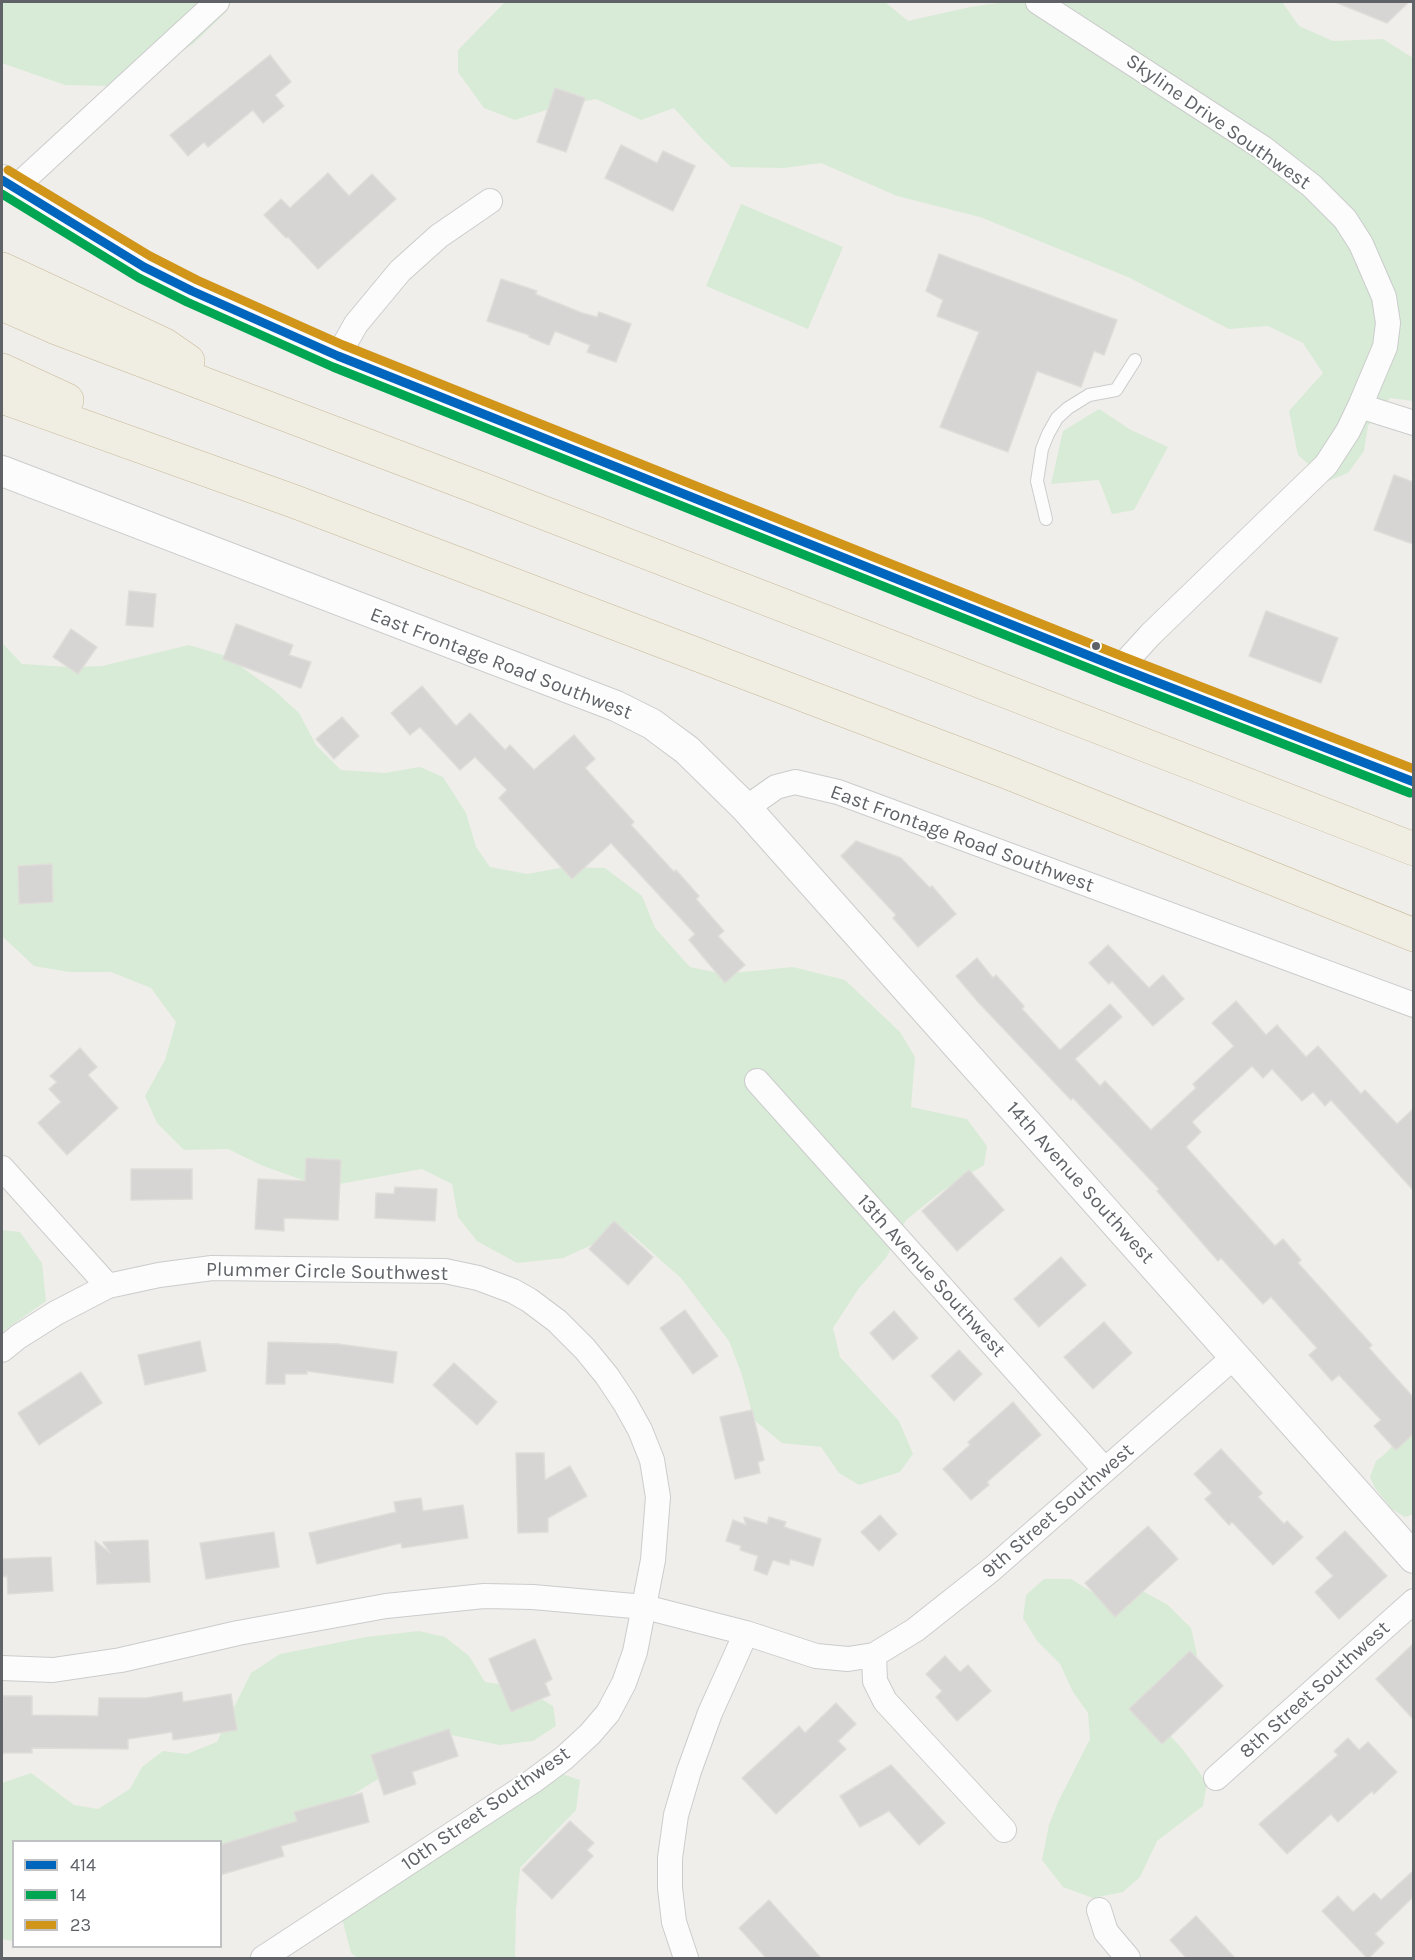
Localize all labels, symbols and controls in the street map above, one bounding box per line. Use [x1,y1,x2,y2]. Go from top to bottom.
street label: Skyline Drive Southwest [1121,49,1315,195]
street label: East Frontage Road Southwest [367,603,635,725]
unlabelled marker [1090,640,1102,652]
street label: East Frontage Road Southwest [827,780,1097,898]
street label: 14th Avenue Southwest [1001,1097,1159,1269]
street label: 13th Avenue Southwest [852,1190,1010,1362]
street label: Plummer Circle Southwest [206,1258,448,1286]
street label: 9th Street Southwest [977,1439,1139,1583]
street label: 8th Street Southwest [1235,1616,1395,1764]
street label: 10th Street Southwest [397,1742,575,1876]
legend [12,1840,222,1948]
text: 414 [70,1854,96,1876]
text: 14 [70,1884,86,1906]
text: 23 [70,1914,91,1936]

